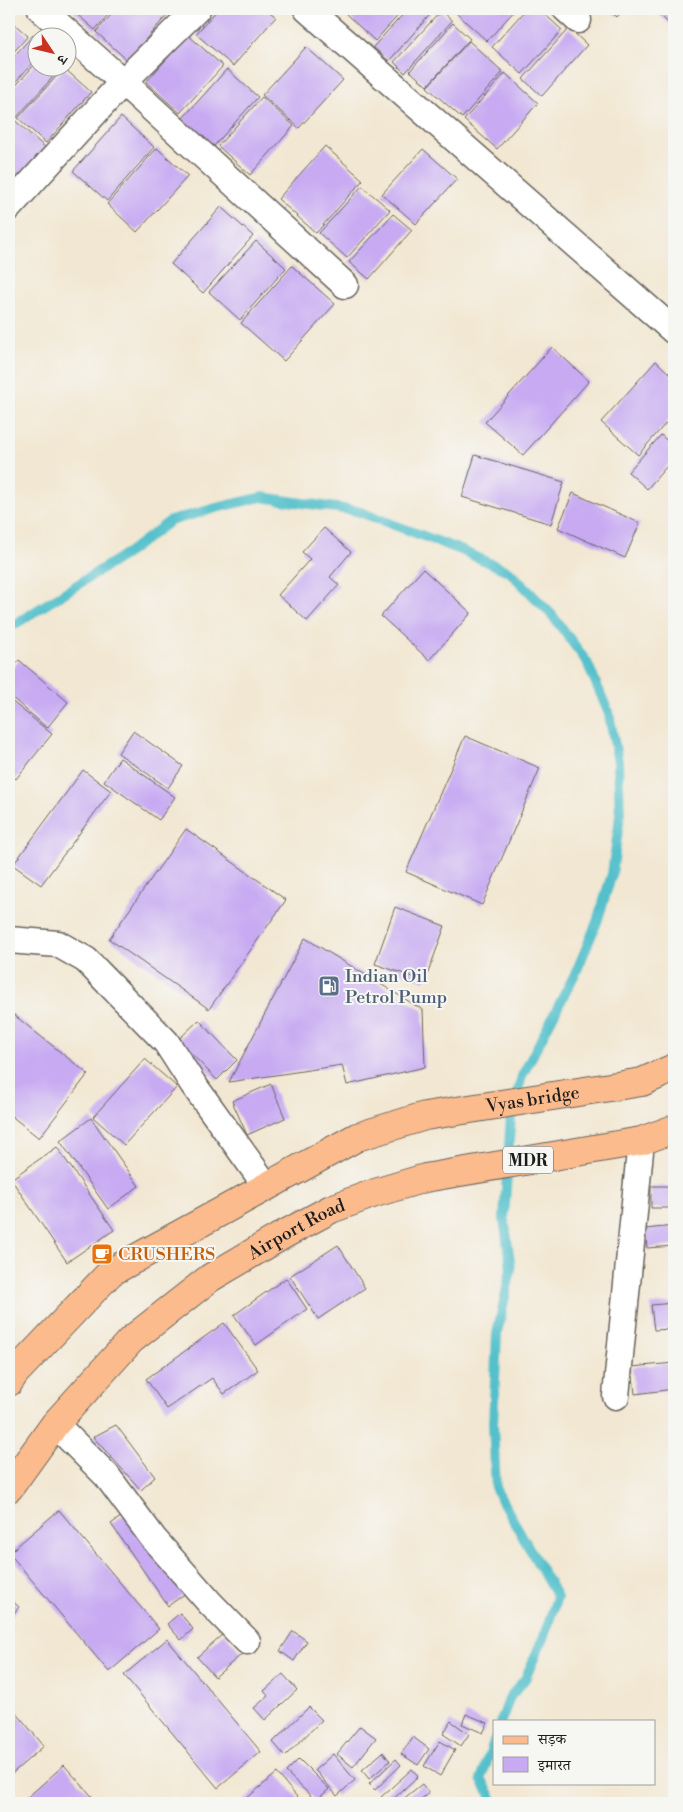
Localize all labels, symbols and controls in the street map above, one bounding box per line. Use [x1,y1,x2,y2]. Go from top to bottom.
north arrow [28,28,78,78]
text: उ [52,50,72,68]
place label: Indian Oil Petrol Pump [345,965,447,1009]
fuel station icon: Indian Oil Petrol Pump [317,974,341,998]
street label: Vyas bridge [483,1081,581,1118]
road number: MDR [503,1146,553,1174]
street label: Airport Road [243,1194,349,1266]
cafe icon: CRUSHERS [90,1242,114,1266]
place label: CRUSHERS [118,1243,215,1266]
legend [493,1720,656,1784]
text: सड़क [537,1730,567,1749]
text: इमारत [537,1756,572,1775]

